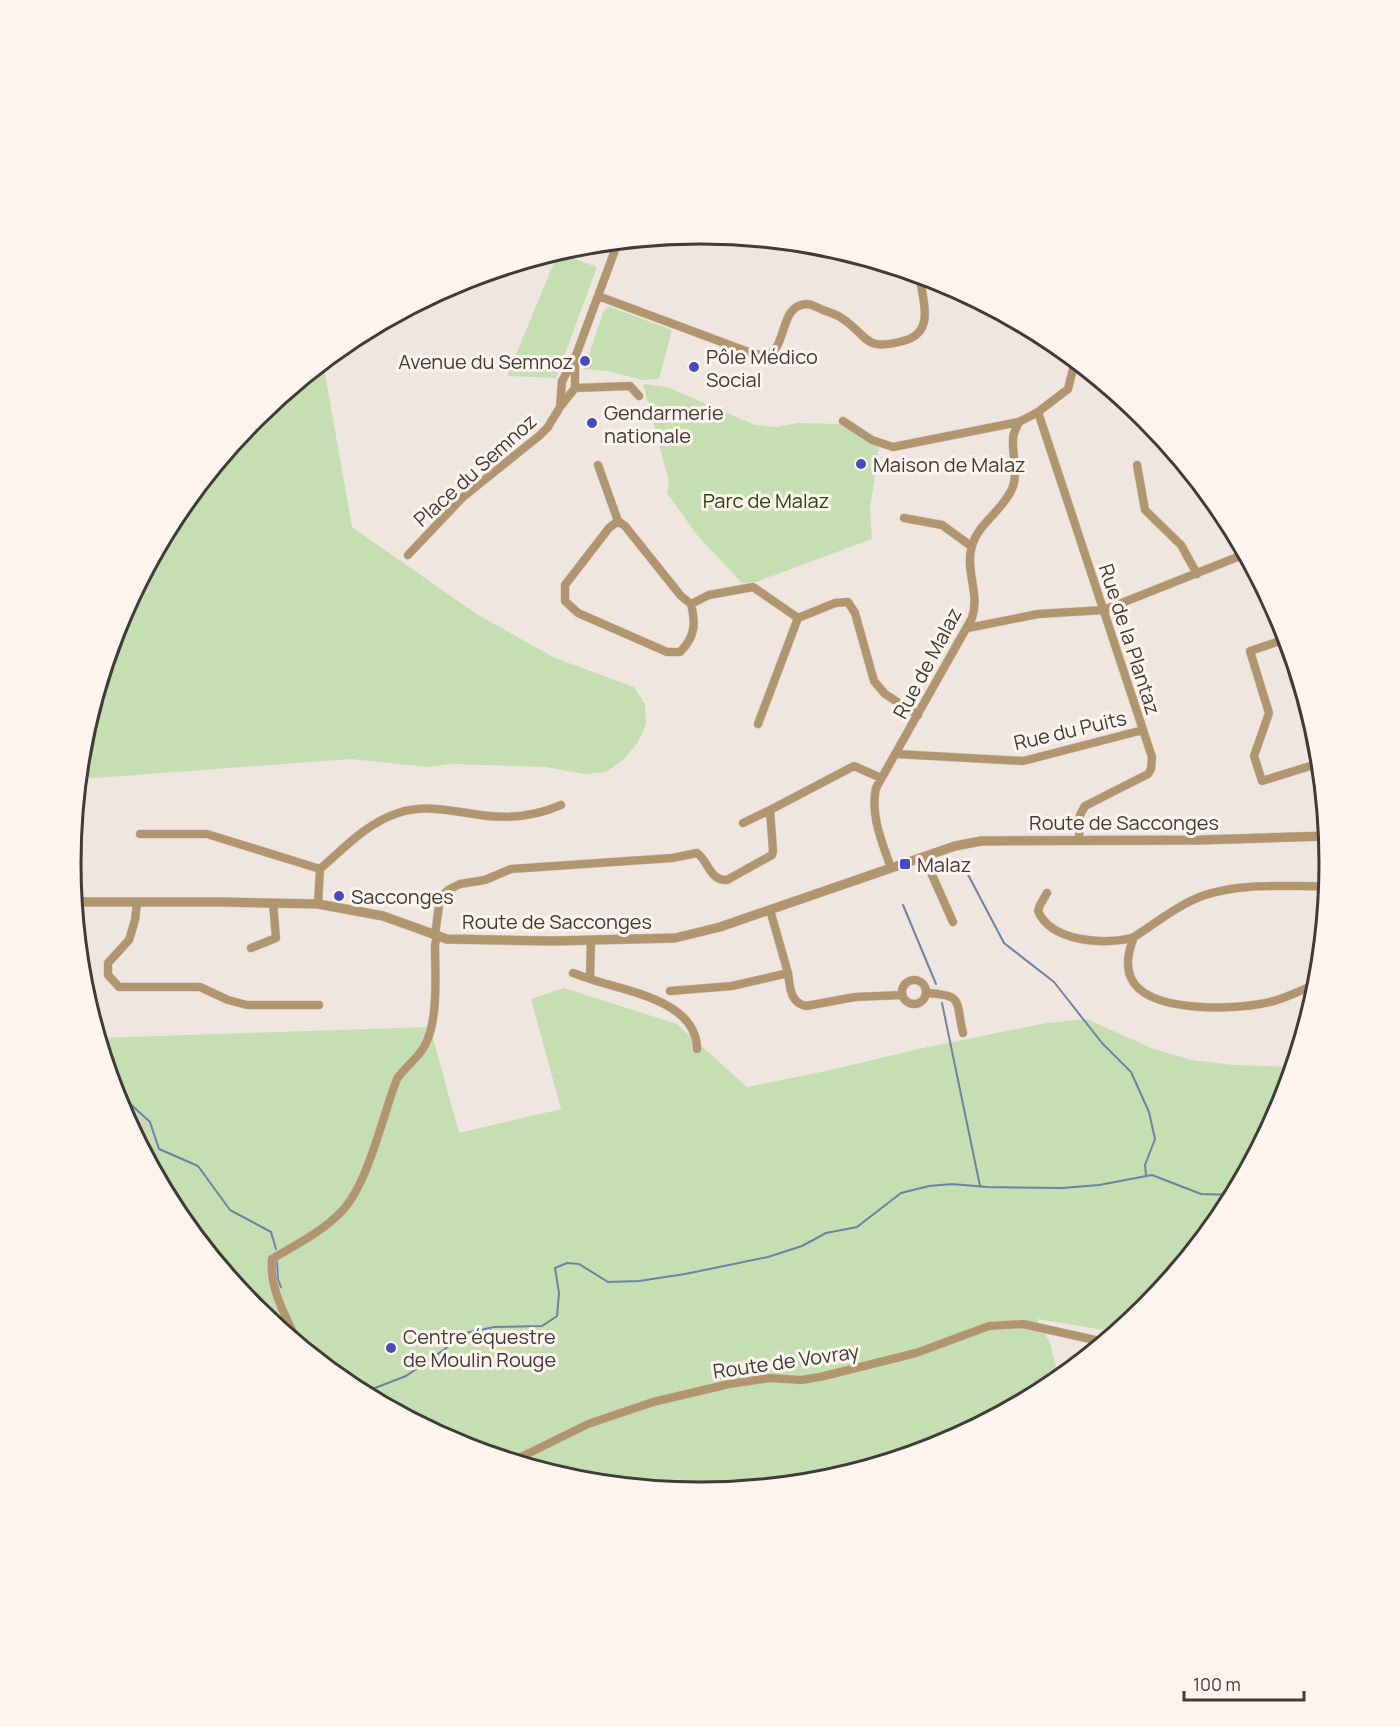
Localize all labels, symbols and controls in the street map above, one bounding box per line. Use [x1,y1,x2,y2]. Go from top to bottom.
place label: Pôle Médico Social [706,343,818,393]
place label: Avenue du Semnoz [398,348,573,375]
marker: Avenue du Semnoz [578,354,592,368]
marker: Pôle Médico Social [687,360,701,374]
place label: Gendarmerie nationale [604,399,724,449]
street label: Place du Semnoz [408,408,542,532]
marker: Gendarmerie nationale [585,416,599,430]
place label: Maison de Malaz [873,451,1026,478]
marker: Maison de Malaz [854,457,868,471]
park label: Parc de Malaz [703,487,829,514]
street label: Rue de la Plantaz [1093,560,1167,718]
street label: Rue de Malaz [886,603,968,723]
street label: Rue du Puits [1011,704,1129,756]
street label: Route de Sacconges [1029,809,1219,836]
place label: Malaz [917,851,971,878]
marker: Malaz [898,857,912,871]
place label: Sacconges [351,883,454,910]
marker: Sacconges [332,889,346,903]
street label: Route de Sacconges [462,908,652,935]
place label: Centre équestre de Moulin Rouge [403,1323,556,1373]
street label: Route de Vovray [711,1337,861,1385]
marker: Centre équestre de Moulin Rouge [384,1341,398,1355]
scale bar [1184,1664,1304,1702]
text: 100 m [1193,1672,1241,1696]

